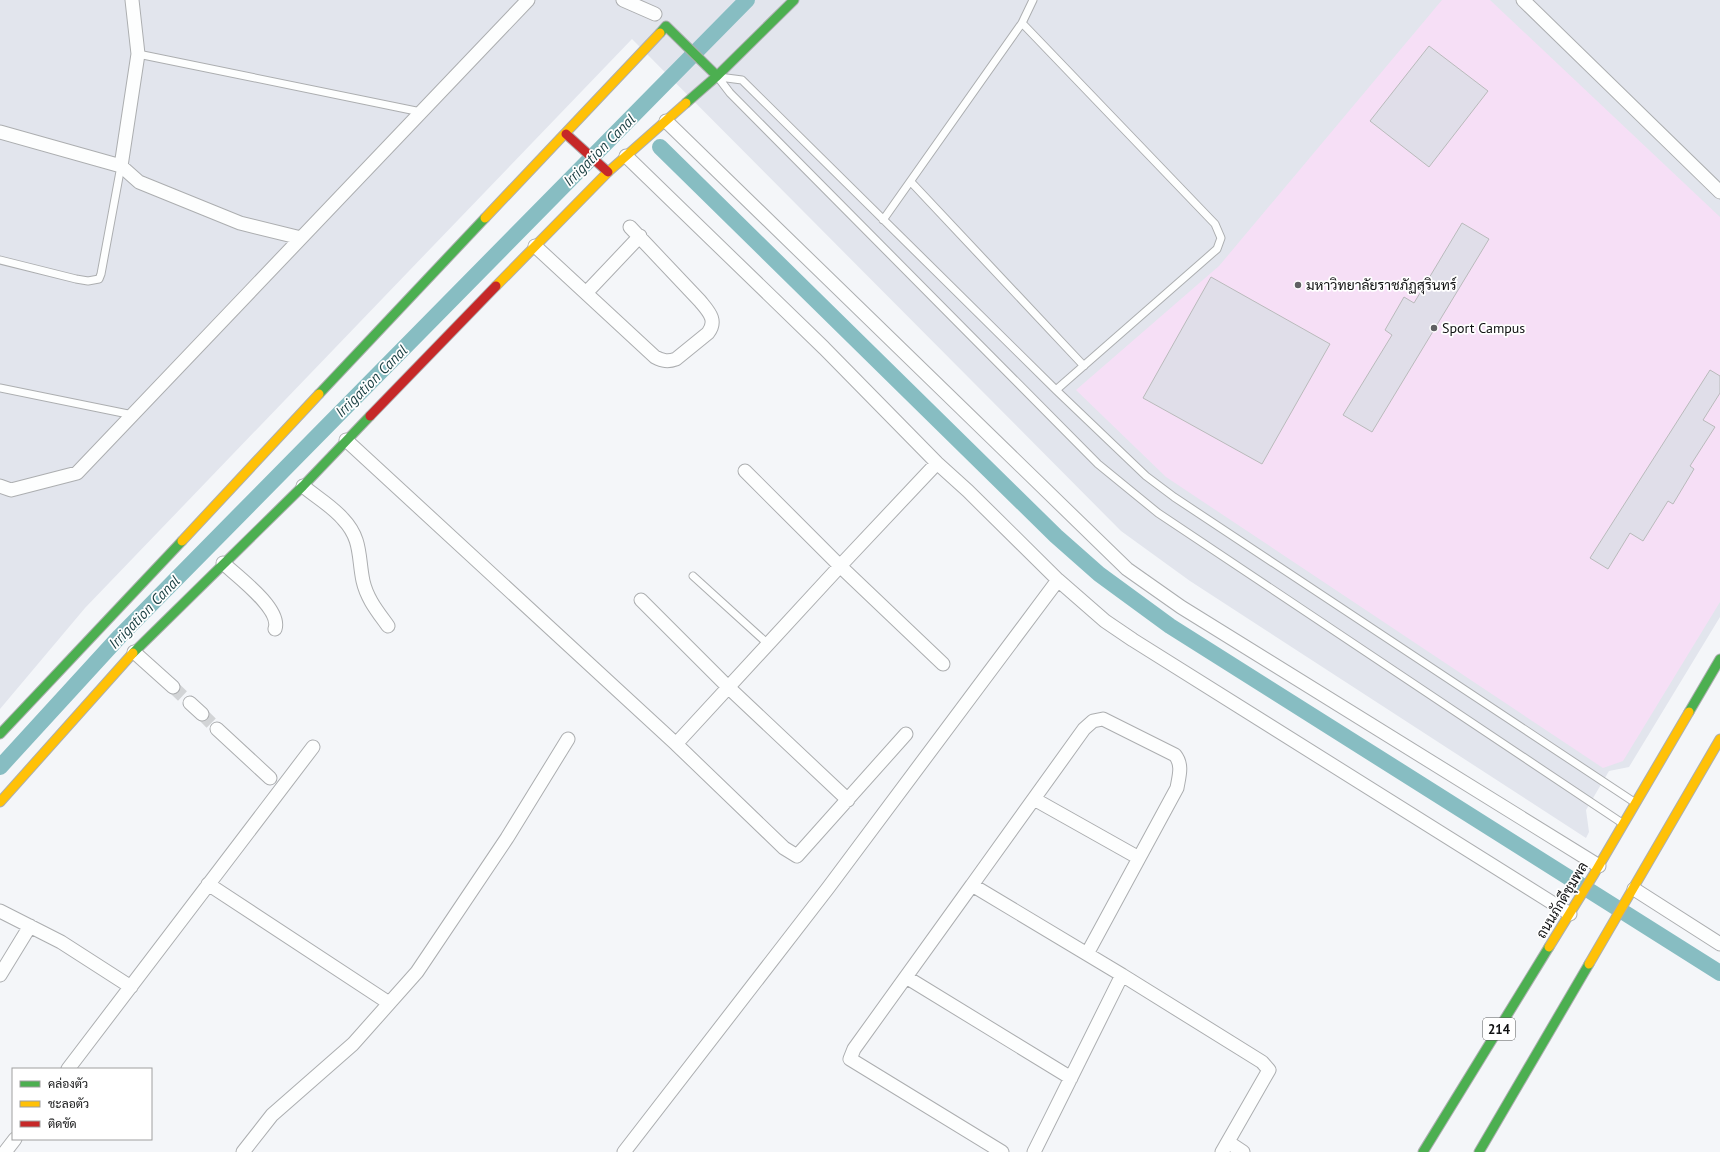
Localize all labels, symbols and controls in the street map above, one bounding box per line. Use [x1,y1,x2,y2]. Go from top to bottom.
water label: Irrigation Canal [559,110,639,190]
place label: มหาวิทยาลัยราชภัฏสุรินทร์ [1306,276,1457,295]
marker: มหาวิทยาลัยราชภัฏสุรินทร์ [1293,280,1303,290]
place label: Sport Campus [1442,319,1525,337]
marker: Sport Campus [1429,323,1439,333]
water label: Irrigation Canal [331,341,411,421]
water label: Irrigation Canal [104,571,184,653]
street label: ถนนภักดีชุมพล [1532,858,1593,942]
road number: 214 [1483,1018,1515,1040]
legend [12,1068,152,1140]
text: คล่องตัว [48,1076,88,1091]
text: ชะลอตัว [48,1096,89,1111]
text: ติดขัด [48,1116,77,1131]

